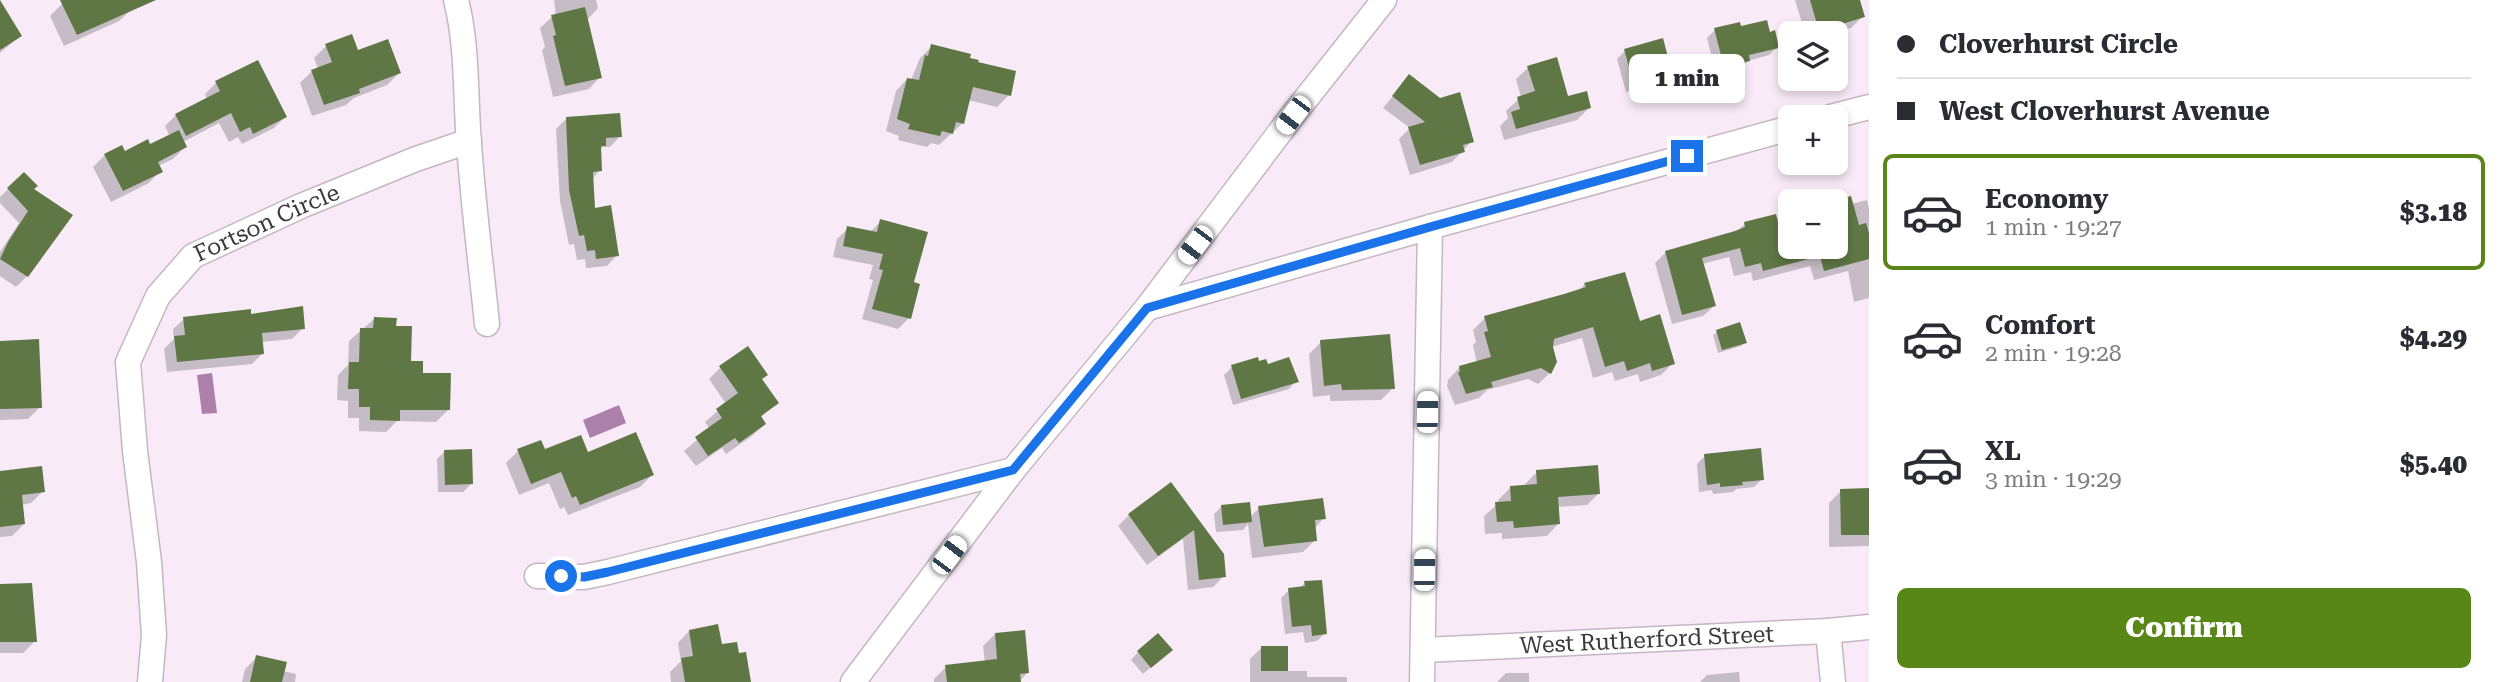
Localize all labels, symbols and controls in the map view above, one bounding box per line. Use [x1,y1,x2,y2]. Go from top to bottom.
map controls [1778,21,1848,259]
button: layers [1778,21,1848,91]
text: Cloverhurst Circle [1939,29,2178,59]
callout: 1 min [1629,54,1745,104]
text: 1 min [1655,65,1719,92]
car [1272,92,1315,138]
text: West Cloverhurst Avenue [1939,96,2270,126]
button: + [1778,105,1848,175]
route end [1671,140,1703,172]
street label: Fortson Circle [190,178,343,267]
icon: car [1901,181,1964,244]
text: Economy [1985,184,2108,214]
button: − [1778,189,1848,259]
text: $3.18 [2400,197,2467,227]
text: 1 min · 19:27 [1985,214,2122,241]
car [1174,222,1217,268]
icon: car [1901,307,1964,370]
text: Comfort [1985,310,2095,340]
text: $4.29 [2400,323,2467,353]
text: 2 min · 19:28 [1985,340,2122,367]
car [1417,391,1438,433]
icon: car [1901,433,1964,496]
text: XL [1985,436,2021,466]
text: $5.40 [2400,449,2467,479]
text: 3 min · 19:29 [1985,466,2122,493]
car [928,532,971,578]
car [1414,549,1435,591]
route start [545,560,577,592]
button: Confirm [1897,588,2471,668]
street label: West Rutherford Street [1519,620,1775,659]

